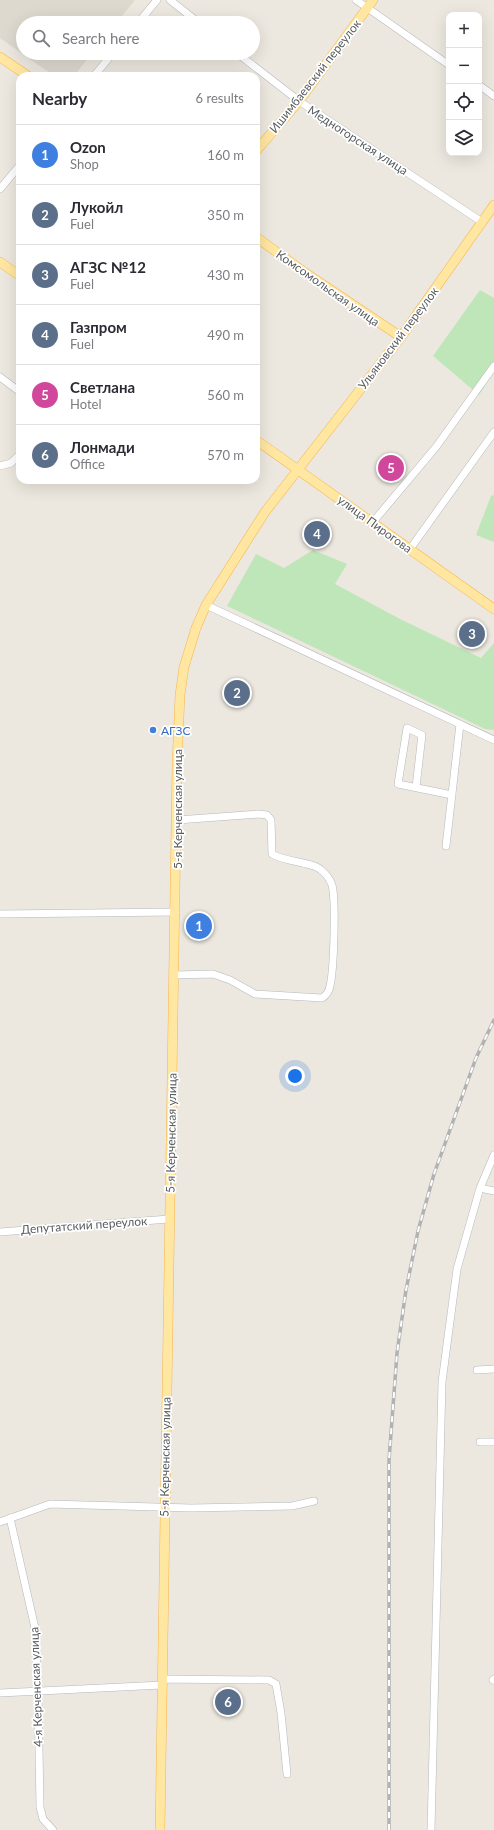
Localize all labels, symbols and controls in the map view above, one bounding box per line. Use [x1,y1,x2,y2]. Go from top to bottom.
map controls [446,12,482,156]
button: + [446,12,482,48]
search box [16,16,260,60]
street label: Ишимбаевский переулок [266,16,365,136]
icon: search [30,27,52,49]
text: Search here [62,29,139,47]
button: − [446,48,482,84]
button: locate [446,84,482,120]
text: Nearby [32,88,87,109]
text: 6 results [196,90,244,106]
street label: Медногорская улица [305,102,411,178]
button: layers [446,120,482,156]
text: Ozon [70,138,106,156]
text: 1 [41,147,49,163]
text: 160 m [207,147,244,163]
text: Shop [70,156,99,172]
text: Лукойл [70,198,123,216]
text: 2 [41,207,49,223]
text: 350 m [207,207,244,223]
text: Fuel [70,216,94,232]
street label: Комсомольская улица [273,247,383,329]
text: АГЗС №12 [70,258,146,276]
text: 3 [41,267,49,283]
text: 430 m [207,267,244,283]
text: Fuel [70,276,94,292]
street label: Ульяновский переулок [355,283,442,392]
text: Газпром [70,318,127,336]
text: 4 [41,327,49,343]
text: 490 m [207,327,244,343]
text: Fuel [70,336,94,352]
text: Светлана [70,378,135,396]
text: 5 [41,387,49,403]
text: 560 m [207,387,244,403]
text: Hotel [70,396,102,412]
text: Лонмади [70,438,135,456]
text: 6 [41,447,49,463]
text: 570 m [207,447,244,463]
pin: 5 [378,453,404,483]
text: Office [70,456,105,472]
street label: улица Пирогова [335,492,415,556]
pin: 4 [304,519,330,549]
pin: 3 [459,619,485,649]
pin: 2 [224,678,250,708]
place label: АГЗС [161,723,190,738]
marker: АГЗС [148,725,158,735]
street label: 5-я Керченская улица [170,749,185,869]
pin: 1 [186,911,212,941]
your location [285,1066,305,1086]
street label: 5-я Керченская улица [162,1073,180,1193]
street label: Депутатский переулок [20,1213,148,1237]
street label: 5-я Керченская улица [156,1397,174,1517]
street label: 4-я Керченская улица [26,1627,46,1747]
pin: 6 [215,1687,241,1717]

